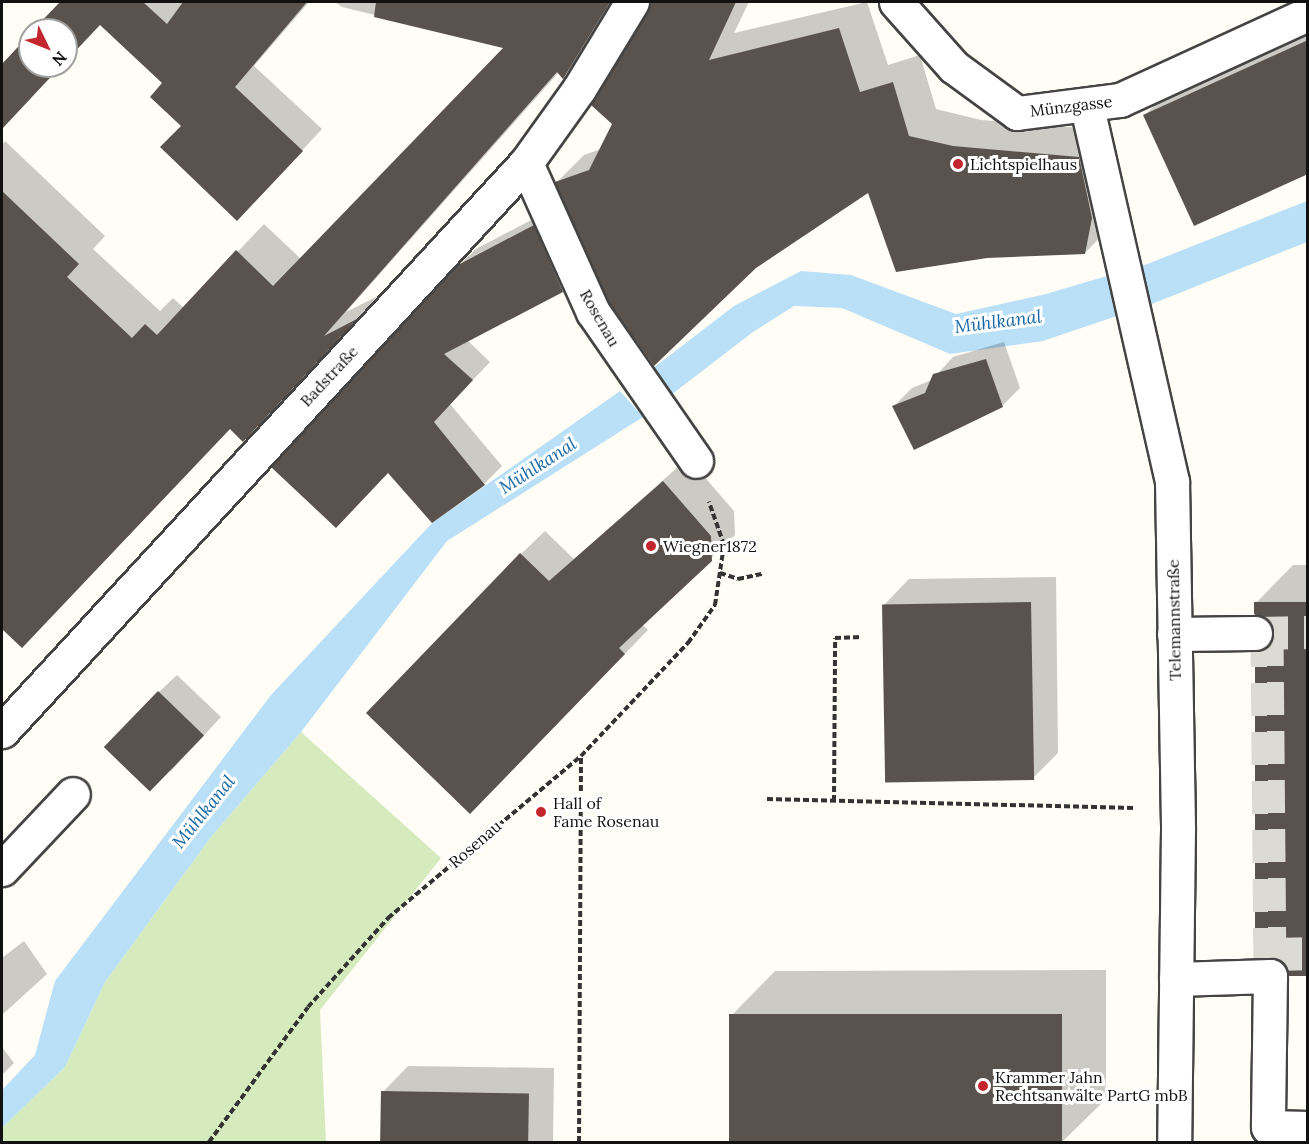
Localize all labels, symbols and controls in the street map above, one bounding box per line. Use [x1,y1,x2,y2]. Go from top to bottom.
north arrow [18,18,78,78]
text: N [48,48,71,70]
street label: Münzgasse [1029,91,1113,121]
place label: Lichtspielhaus [970,154,1077,174]
marker: Lichtspielhaus [951,157,965,171]
street label: Rosenau [576,286,624,350]
water label: Mühlkanal [953,306,1043,338]
street label: Badstraße [296,342,362,410]
water label: Mühlkanal [495,433,581,499]
place label: Wiegner1872 [663,536,757,556]
marker: Wiegner1872 [644,539,658,553]
street label: Telemannstraße [1163,559,1185,681]
water label: Mühlkanal [168,771,240,853]
place label: Hall of Fame Rosenau [553,793,659,831]
marker: Hall of Fame Rosenau [534,805,548,819]
street label: Rosenau [445,816,505,872]
place label: Krammer Jahn Rechtsanwälte PartG mbB [995,1067,1188,1105]
marker: Krammer Jahn Rechtsanwälte PartG mbB [976,1079,990,1093]

